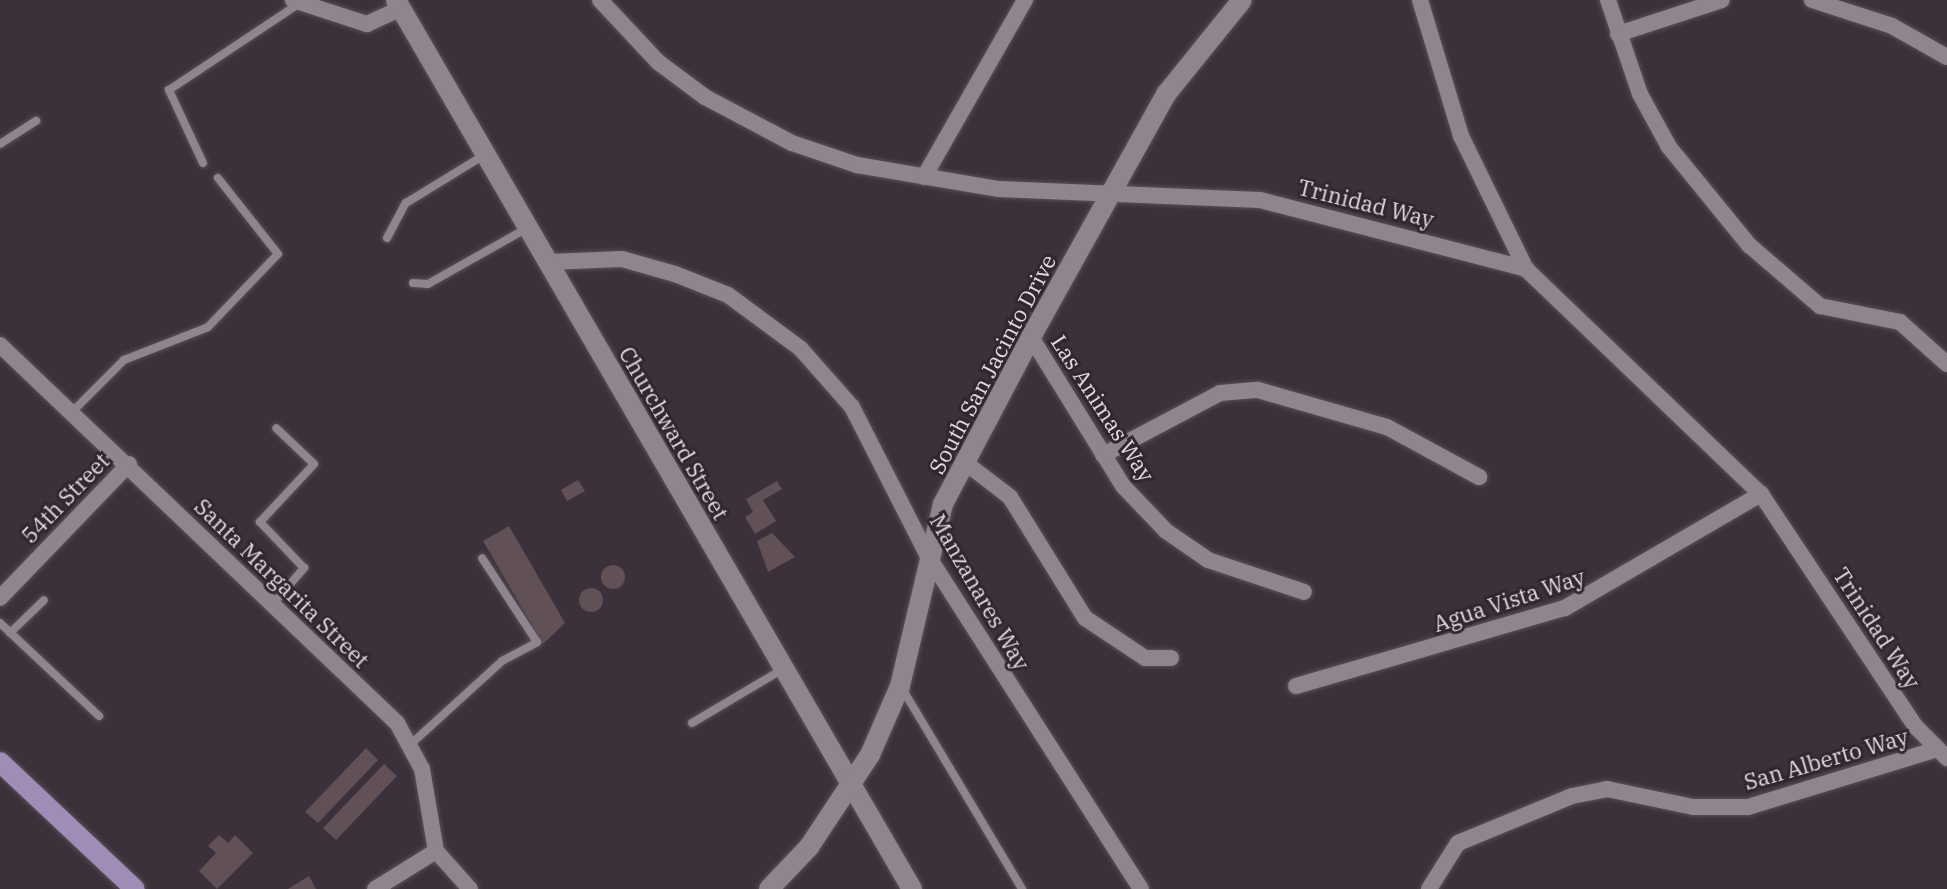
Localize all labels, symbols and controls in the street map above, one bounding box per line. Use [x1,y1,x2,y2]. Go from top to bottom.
street label: Trinidad Way [1295,173,1437,233]
street label: South San Jacinto Drive [923,250,1061,478]
street label: Las Animas Way [1046,330,1160,486]
street label: Churchward Street [614,342,734,524]
street label: 54th Street [16,448,114,548]
street label: Santa Margarita Street [189,493,375,673]
street label: Manzanares Way [925,509,1035,675]
street label: Trinidad Way [1828,562,1926,694]
street label: Agua Vista Way [1430,563,1588,637]
street label: San Alberto Way [1741,723,1911,795]

